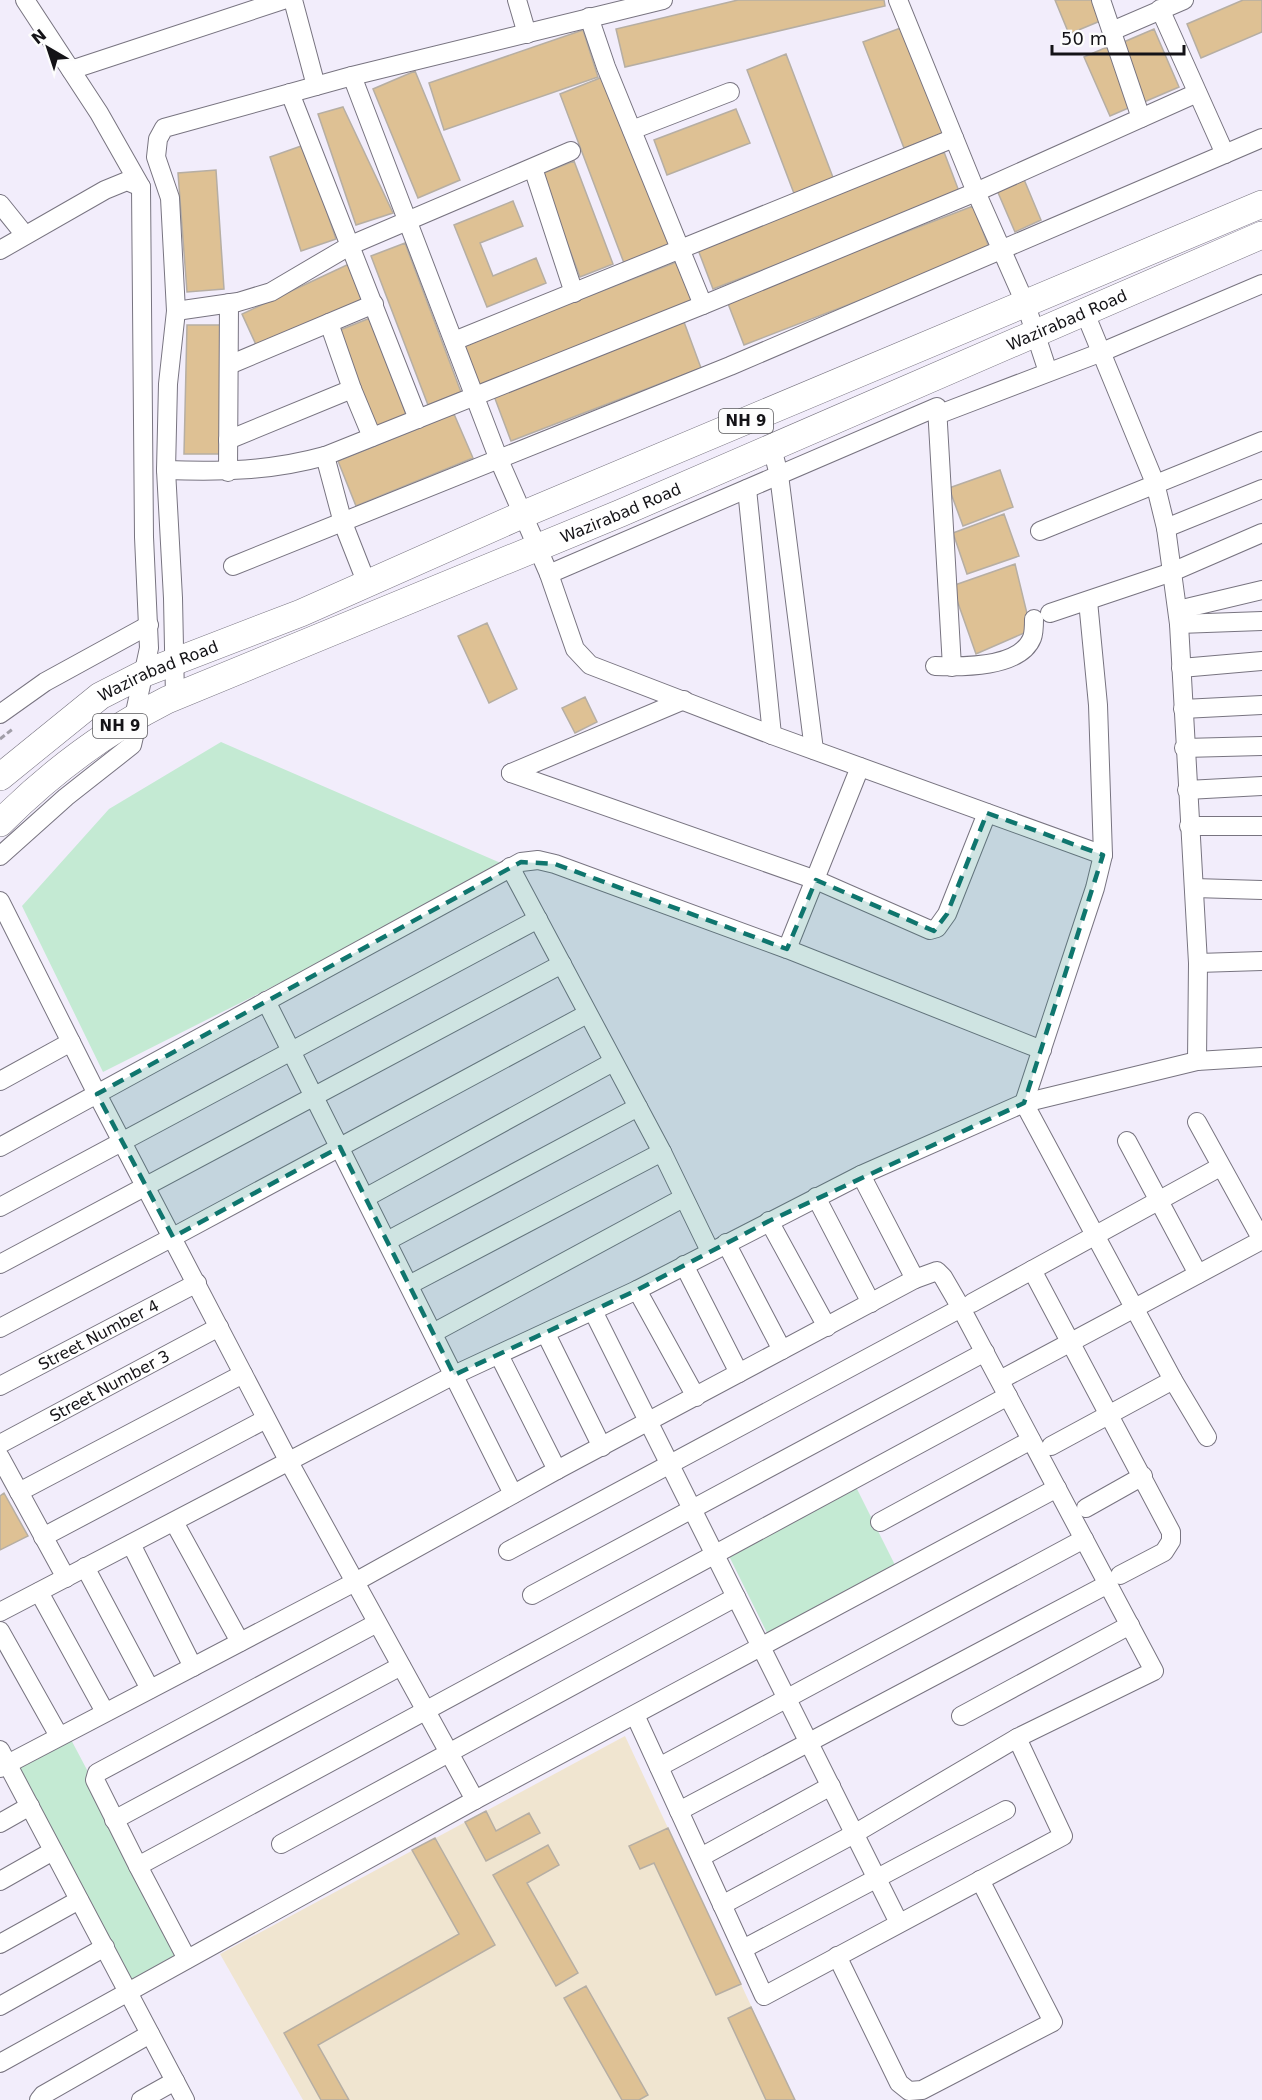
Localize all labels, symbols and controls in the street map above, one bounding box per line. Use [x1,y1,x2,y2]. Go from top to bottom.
north arrow [18,18,78,78]
scale bar [1052,18,1184,56]
text: N [28,25,50,48]
text: 50 m [1061,28,1107,49]
street label: Wazirabad Road [1004,286,1130,355]
road number: NH 9 [719,409,773,433]
street label: Wazirabad Road [558,479,684,547]
street label: Wazirabad Road [95,637,221,706]
road number: NH 9 [93,714,147,738]
street label: Street Number 4 [35,1296,162,1374]
street label: Street Number 3 [46,1346,173,1426]

